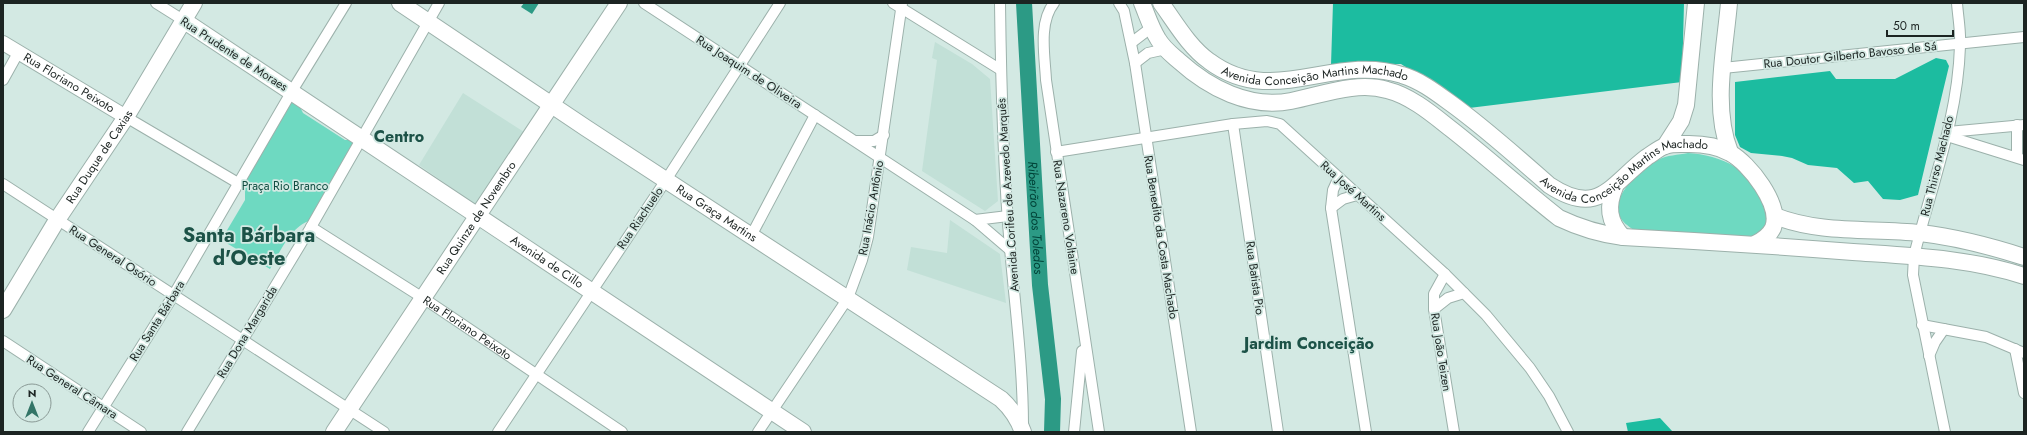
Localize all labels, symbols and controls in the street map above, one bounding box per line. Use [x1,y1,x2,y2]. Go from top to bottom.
street label: Rua Prudente de Moraes [177,12,291,96]
scale bar [1887,12,1953,38]
text: 50 m [1893,17,1920,35]
street label: Rua Joaquim de Oliveira [692,31,806,113]
street label: Rua Doutor Gilberto Bavoso de Sá [1763,37,1938,73]
street label: Rua Floriano Peixoto [20,48,118,117]
street label: Avenida Conceição Martins Machado [1218,61,1411,90]
street label: Avenida Corifeu de Azevedo Marquês [992,97,1024,292]
street label: Rua Duque de Caxias [61,106,137,207]
street label: Rua Thirso Machado [1916,113,1958,218]
district label: Centro [374,125,424,148]
street label: Avenida Conceição Martins Machado [1536,135,1710,208]
street label: Rua Benedito da Costa Machado [1139,154,1183,321]
street label: Rua José Martins [1316,156,1390,226]
street label: Rua Quinze de Novembro [432,157,521,278]
street label: Rua Nazareno Voltaine [1048,158,1084,276]
street label: Rua Inácio Antônio [854,159,888,257]
water label: Ribeirão dos Toledos [1023,161,1049,275]
park label: Praça Rio Branco [242,177,329,195]
street label: Rua Graça Martins [672,180,761,246]
street label: Rua Riachuelo [612,183,668,253]
street label: Rua General Osório [66,221,161,291]
district label: Santa Bárbara d'Oeste [183,221,315,273]
street label: Avenida de Cillo [507,231,587,293]
street label: Rua Batista Pio [1241,240,1269,316]
street label: Rua Santa Bárbara [125,277,189,365]
street label: Rua Dona Margarida [212,282,282,381]
street label: Rua Floriano Peixoto [419,291,516,364]
street label: Rua João Teizen [1426,311,1456,393]
district label: Jardim Conceição [1241,332,1374,355]
street label: Rua General Câmara [23,351,121,423]
north arrow [12,383,52,423]
text: N [28,385,36,401]

